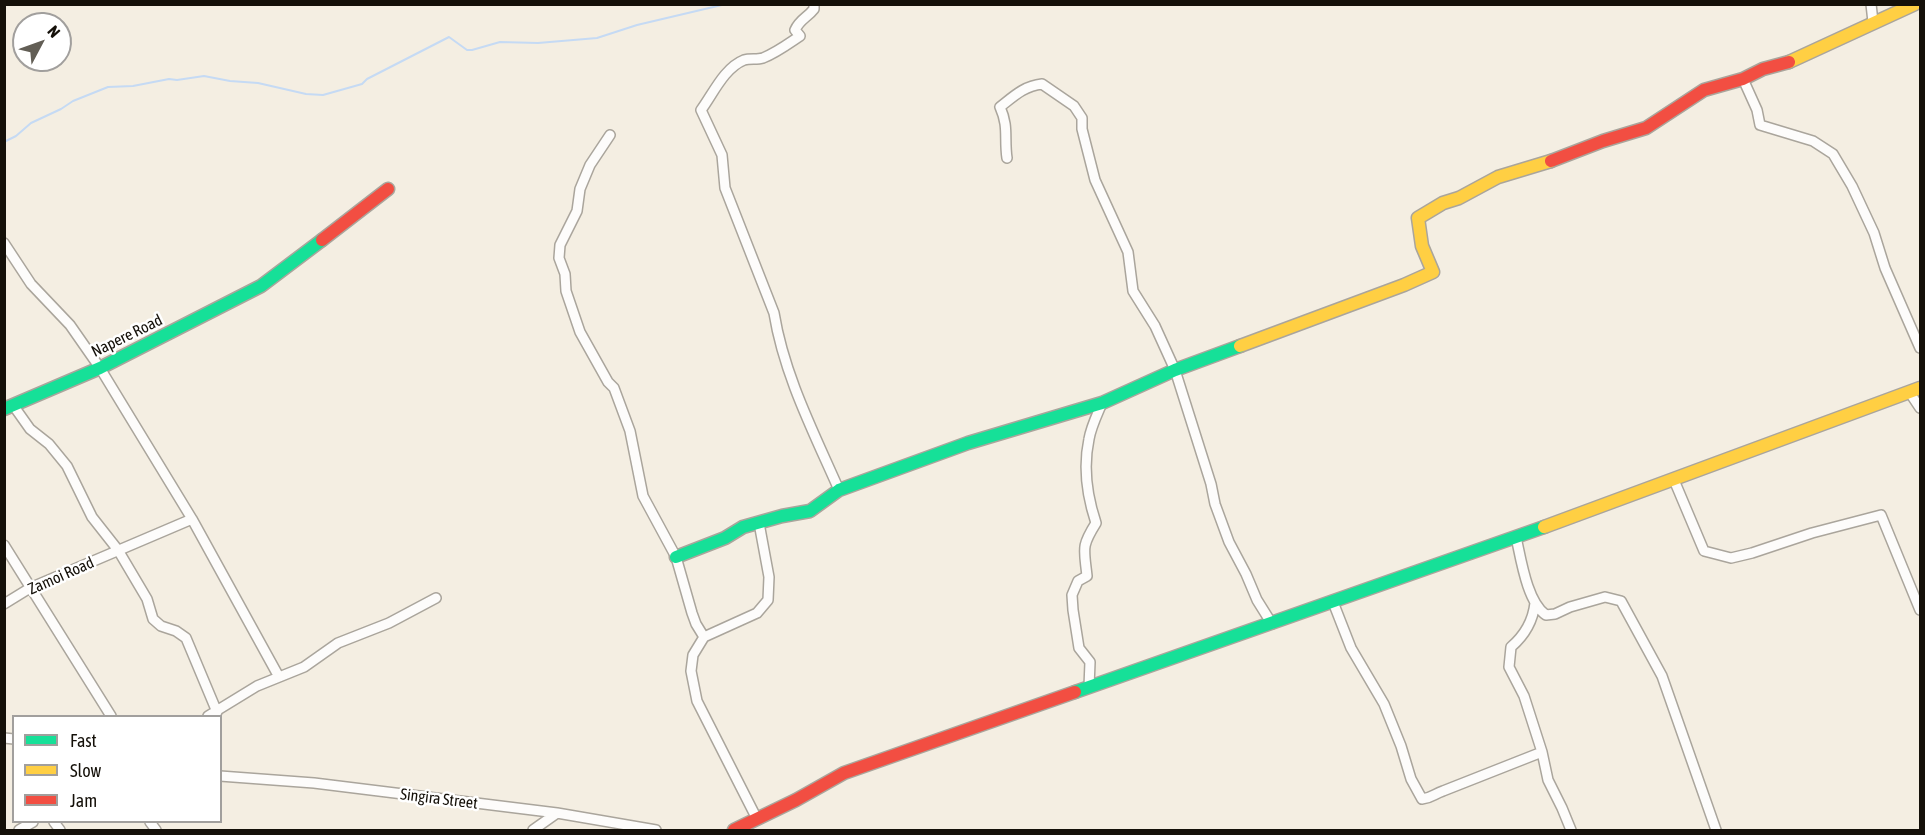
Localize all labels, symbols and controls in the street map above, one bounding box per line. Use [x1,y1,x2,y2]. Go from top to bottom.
north arrow [12,12,72,72]
text: N [44,22,64,41]
street label: Napere Road [88,311,166,361]
street label: Zamoi Road [25,553,97,599]
legend [12,715,222,823]
text: Fast [70,730,97,751]
text: Slow [70,760,101,781]
street label: Singira Street [399,785,479,813]
text: Jam [70,790,97,811]

